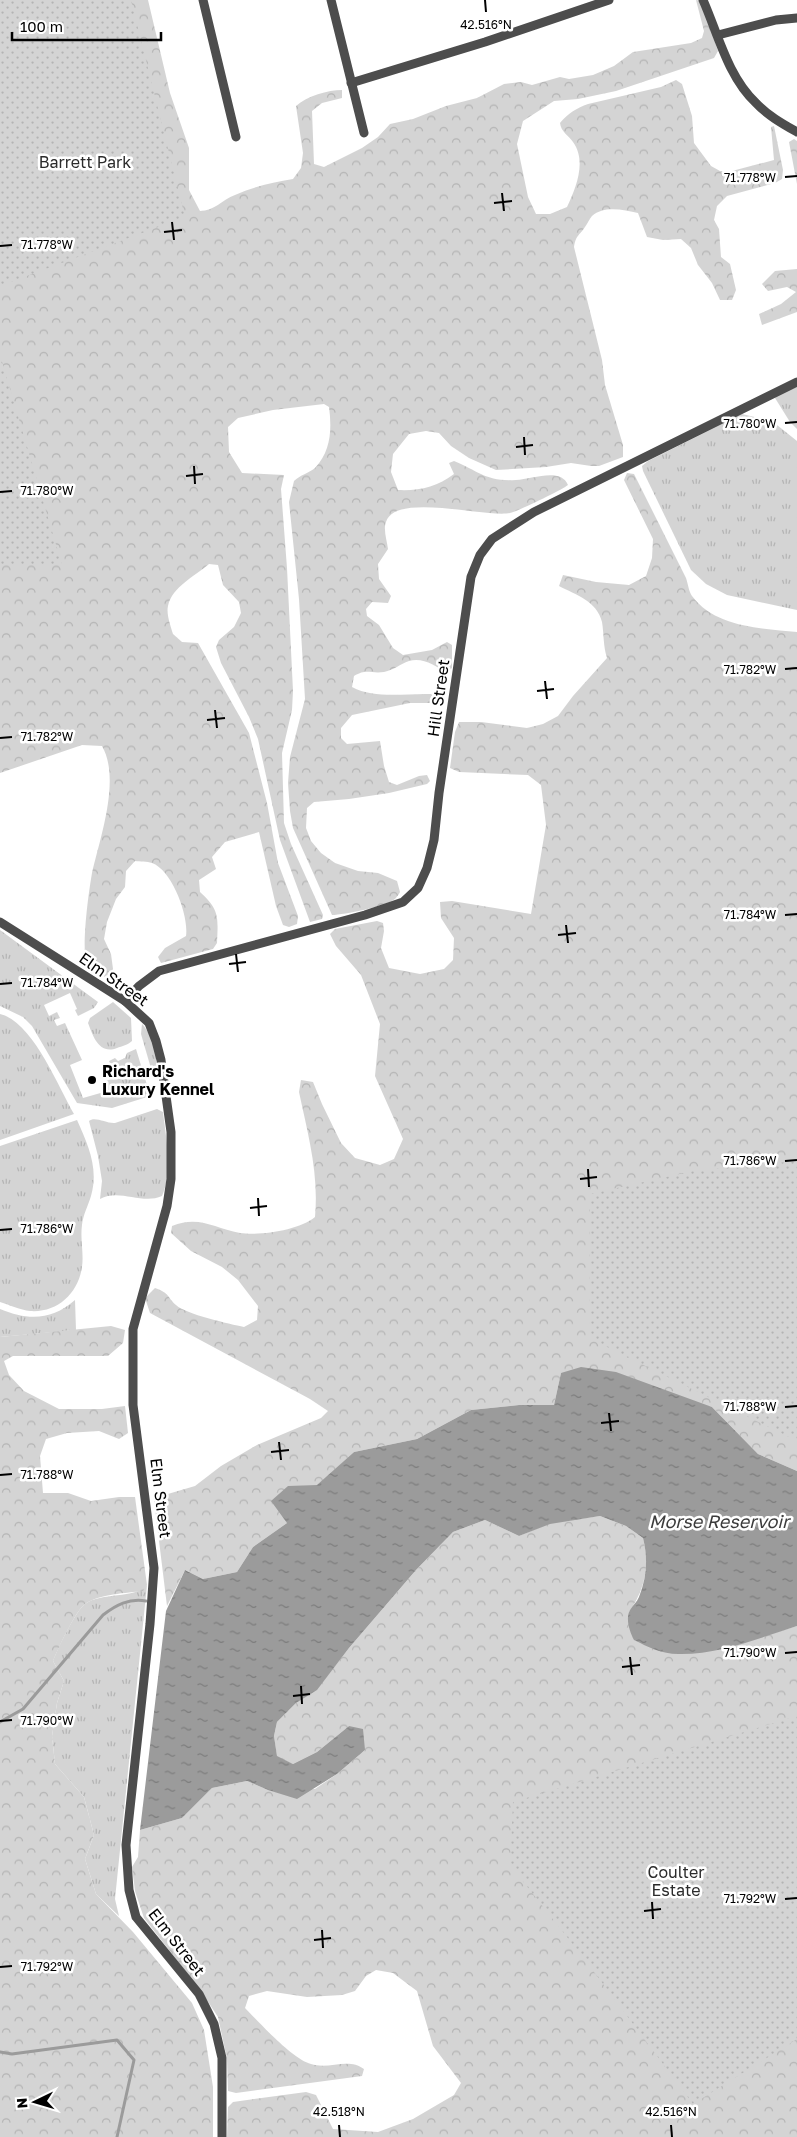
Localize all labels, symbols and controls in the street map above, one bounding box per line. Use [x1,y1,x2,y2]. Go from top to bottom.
scale bar [12,10,161,42]
text: 100 m [20,17,63,35]
text: 42.516°N [460,17,512,32]
park label: Barrett Park [39,152,131,172]
text: 71.778°W [724,170,776,185]
text: 71.778°W [21,237,73,252]
text: 71.780°W [723,416,777,431]
text: 71.780°W [20,483,74,498]
street label: Hill Street [423,658,453,738]
text: 71.782°W [724,662,777,677]
text: 71.782°W [21,729,74,744]
text: 71.784°W [724,907,777,922]
street label: Elm Street [75,948,153,1010]
text: 71.784°W [21,975,74,990]
place label: Richard's Luxury Kennel [102,1061,215,1099]
marker: Richard's Luxury Kennel [86,1074,98,1086]
text: 71.786°W [724,1153,777,1168]
text: 71.786°W [21,1221,74,1236]
text: 71.788°W [724,1399,777,1414]
street label: Elm Street [146,1457,176,1539]
text: 71.788°W [21,1467,74,1482]
water label: Morse Reservoir [649,1510,792,1532]
text: 71.790°W [723,1645,777,1660]
text: 71.790°W [20,1713,74,1728]
park label: Coulter Estate [648,1862,704,1900]
text: 71.792°W [724,1891,777,1906]
street label: Elm Street [144,1904,210,1980]
text: 71.792°W [21,1959,74,1974]
north arrow [10,2077,60,2127]
text: N [13,2097,30,2109]
text: 42.518°N [313,2104,365,2119]
text: 42.516°N [645,2104,697,2119]

